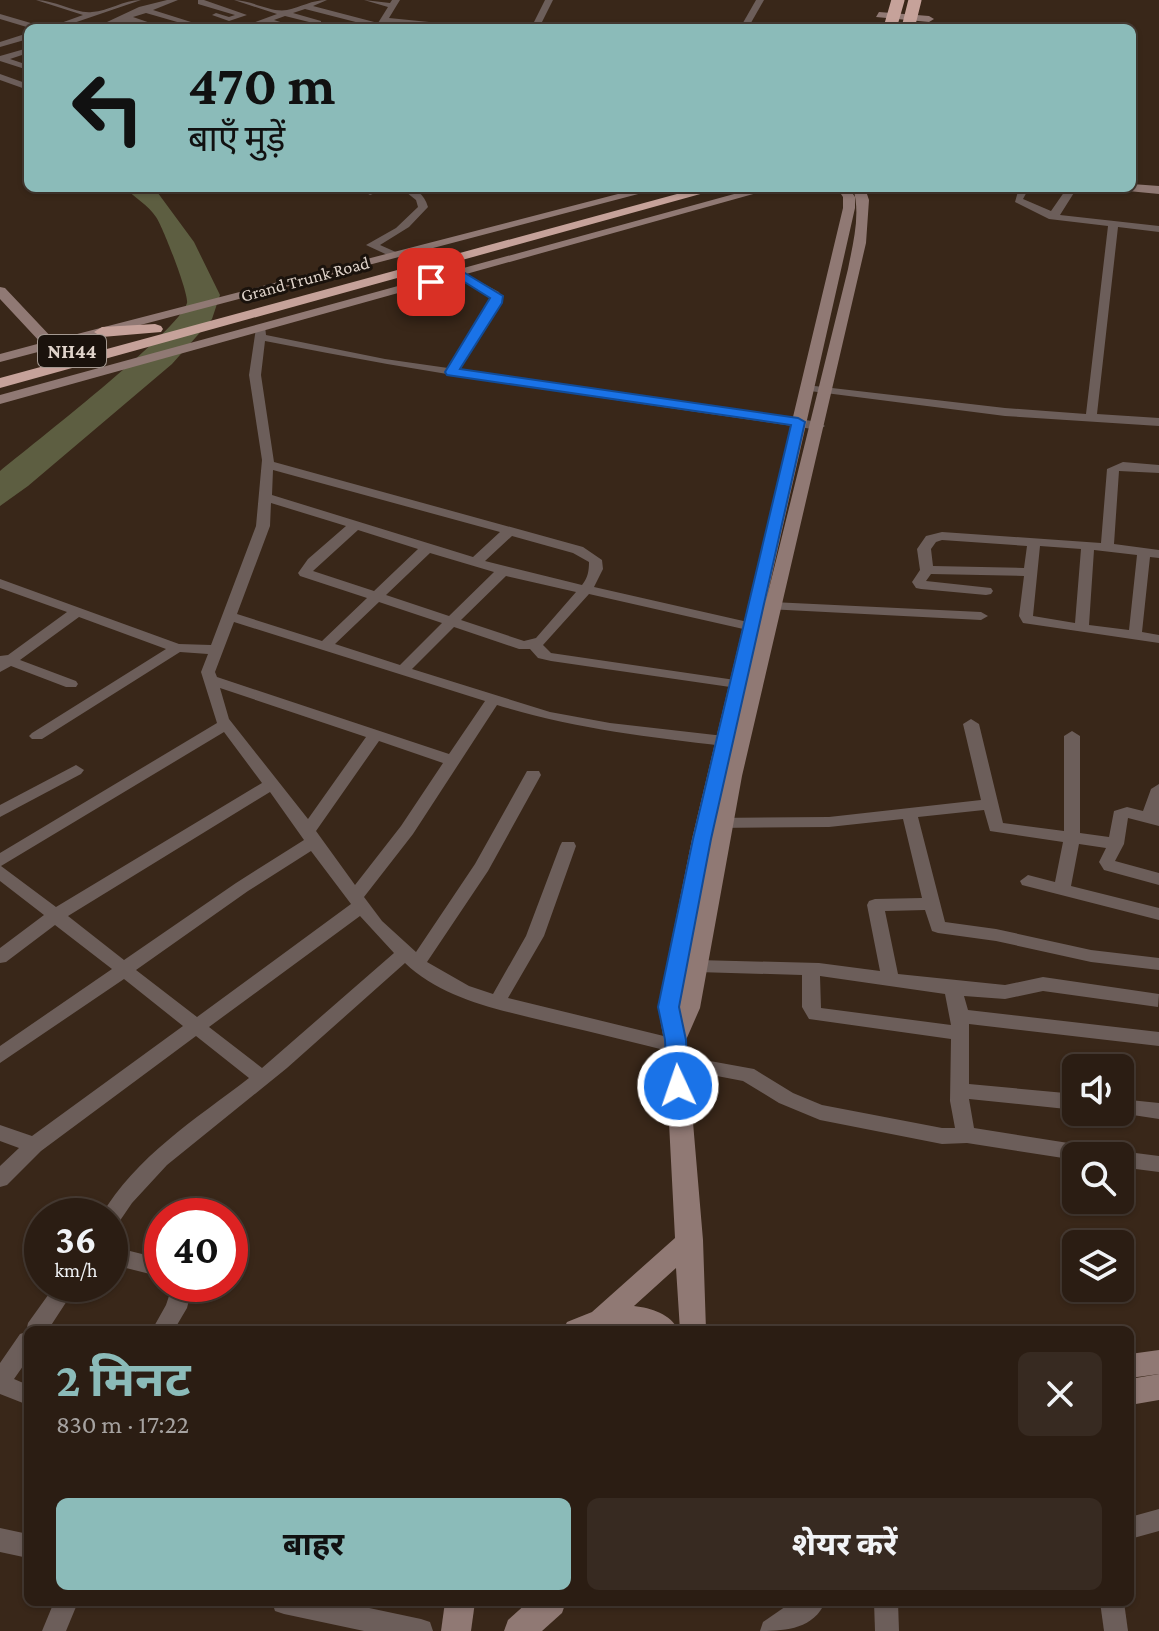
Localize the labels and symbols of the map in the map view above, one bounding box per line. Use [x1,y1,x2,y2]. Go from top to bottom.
pin [397,248,465,316]
street label: Grand Trunk Road [239,252,372,306]
road number: NH44 [38,335,106,367]
position arrow [636,1044,720,1128]
speed limit sign: 40 [144,1198,248,1302]

